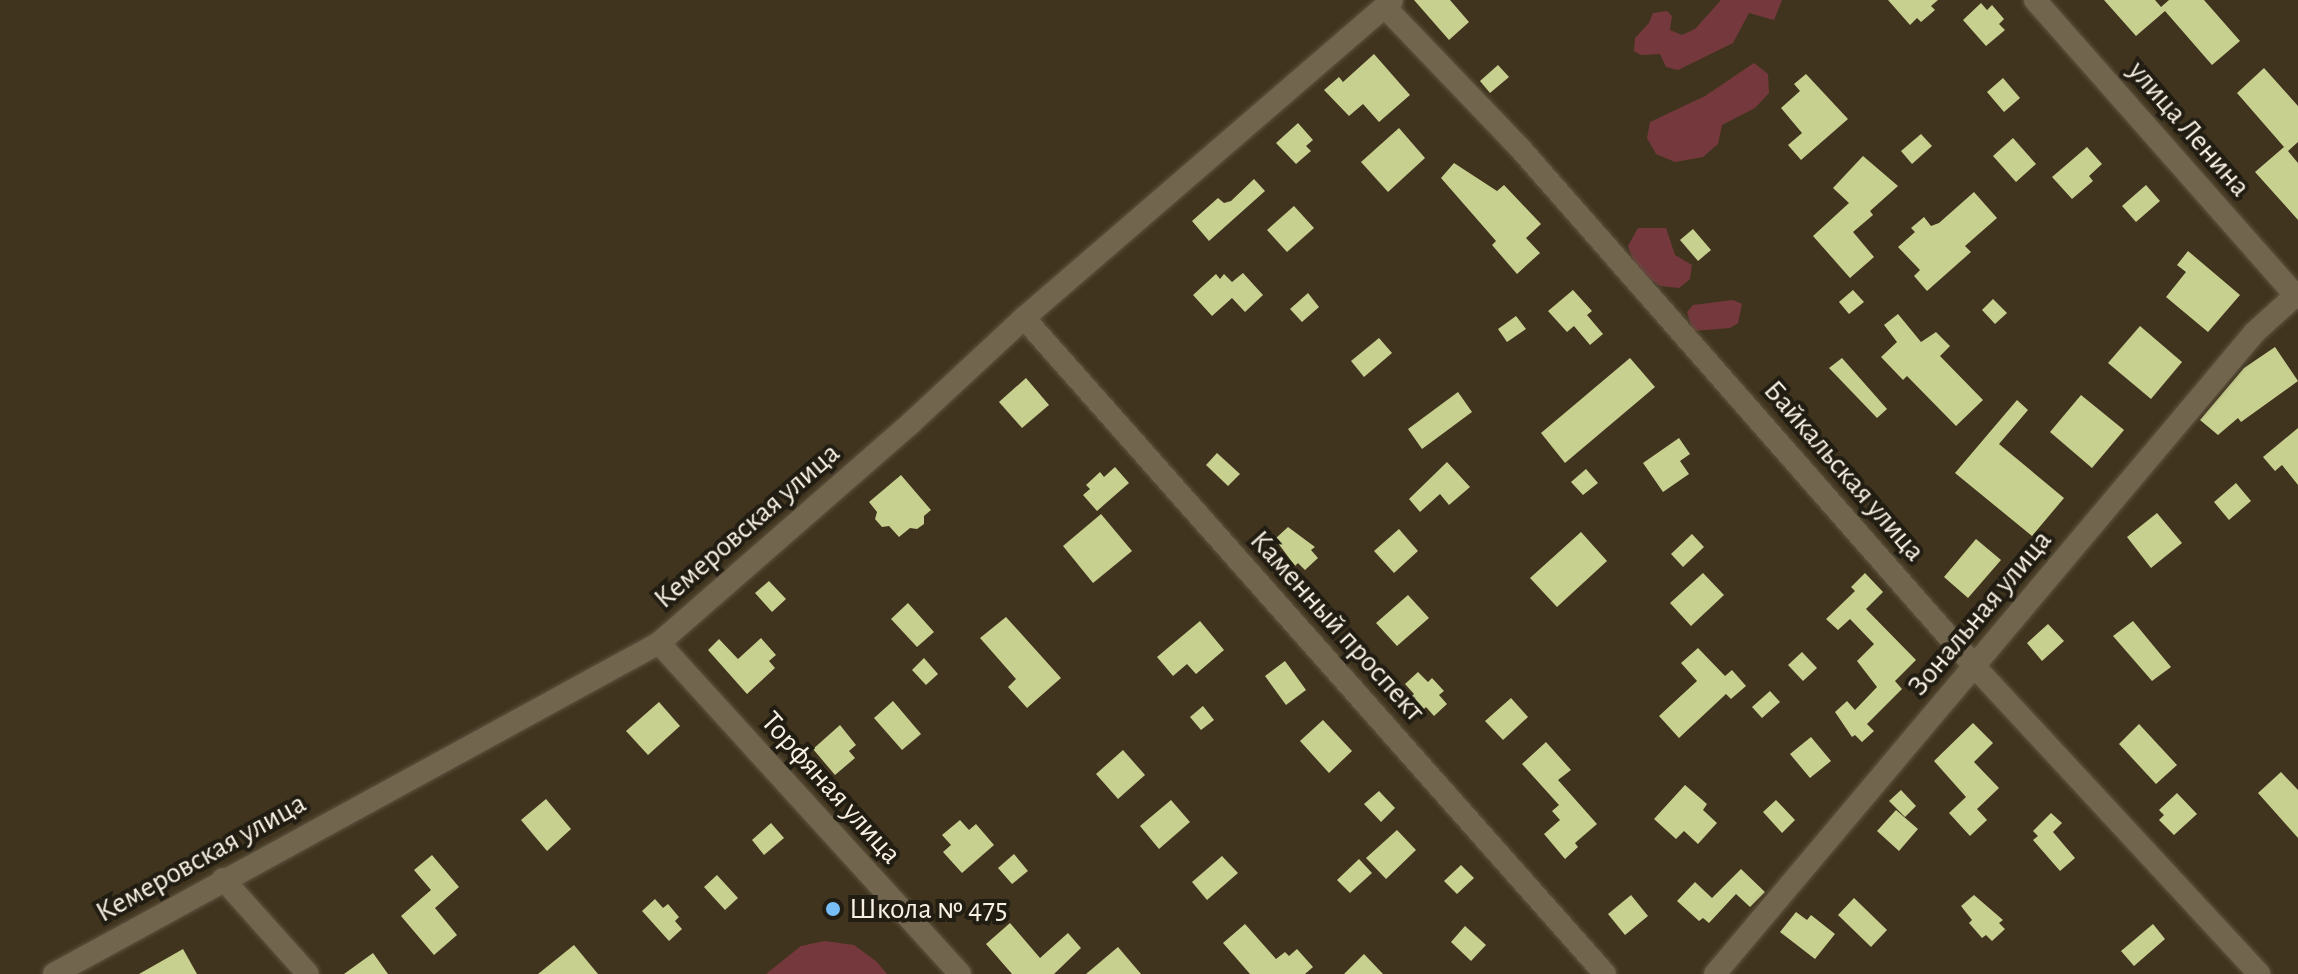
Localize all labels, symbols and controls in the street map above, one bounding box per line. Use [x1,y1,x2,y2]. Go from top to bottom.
street label: улица Ленина [2120,54,2258,204]
street label: Байкальская улица [1756,373,1932,569]
street label: Кемеровская улица [647,435,847,617]
street label: Каменный проспект [1242,523,1432,729]
street label: Зональная улица [1900,523,2060,703]
street label: Торфяная улица [753,704,909,872]
street label: Кемеровская улица [90,785,312,931]
place label: Школа № 475 [849,891,1007,927]
marker: Школа № 475 [824,900,842,918]

